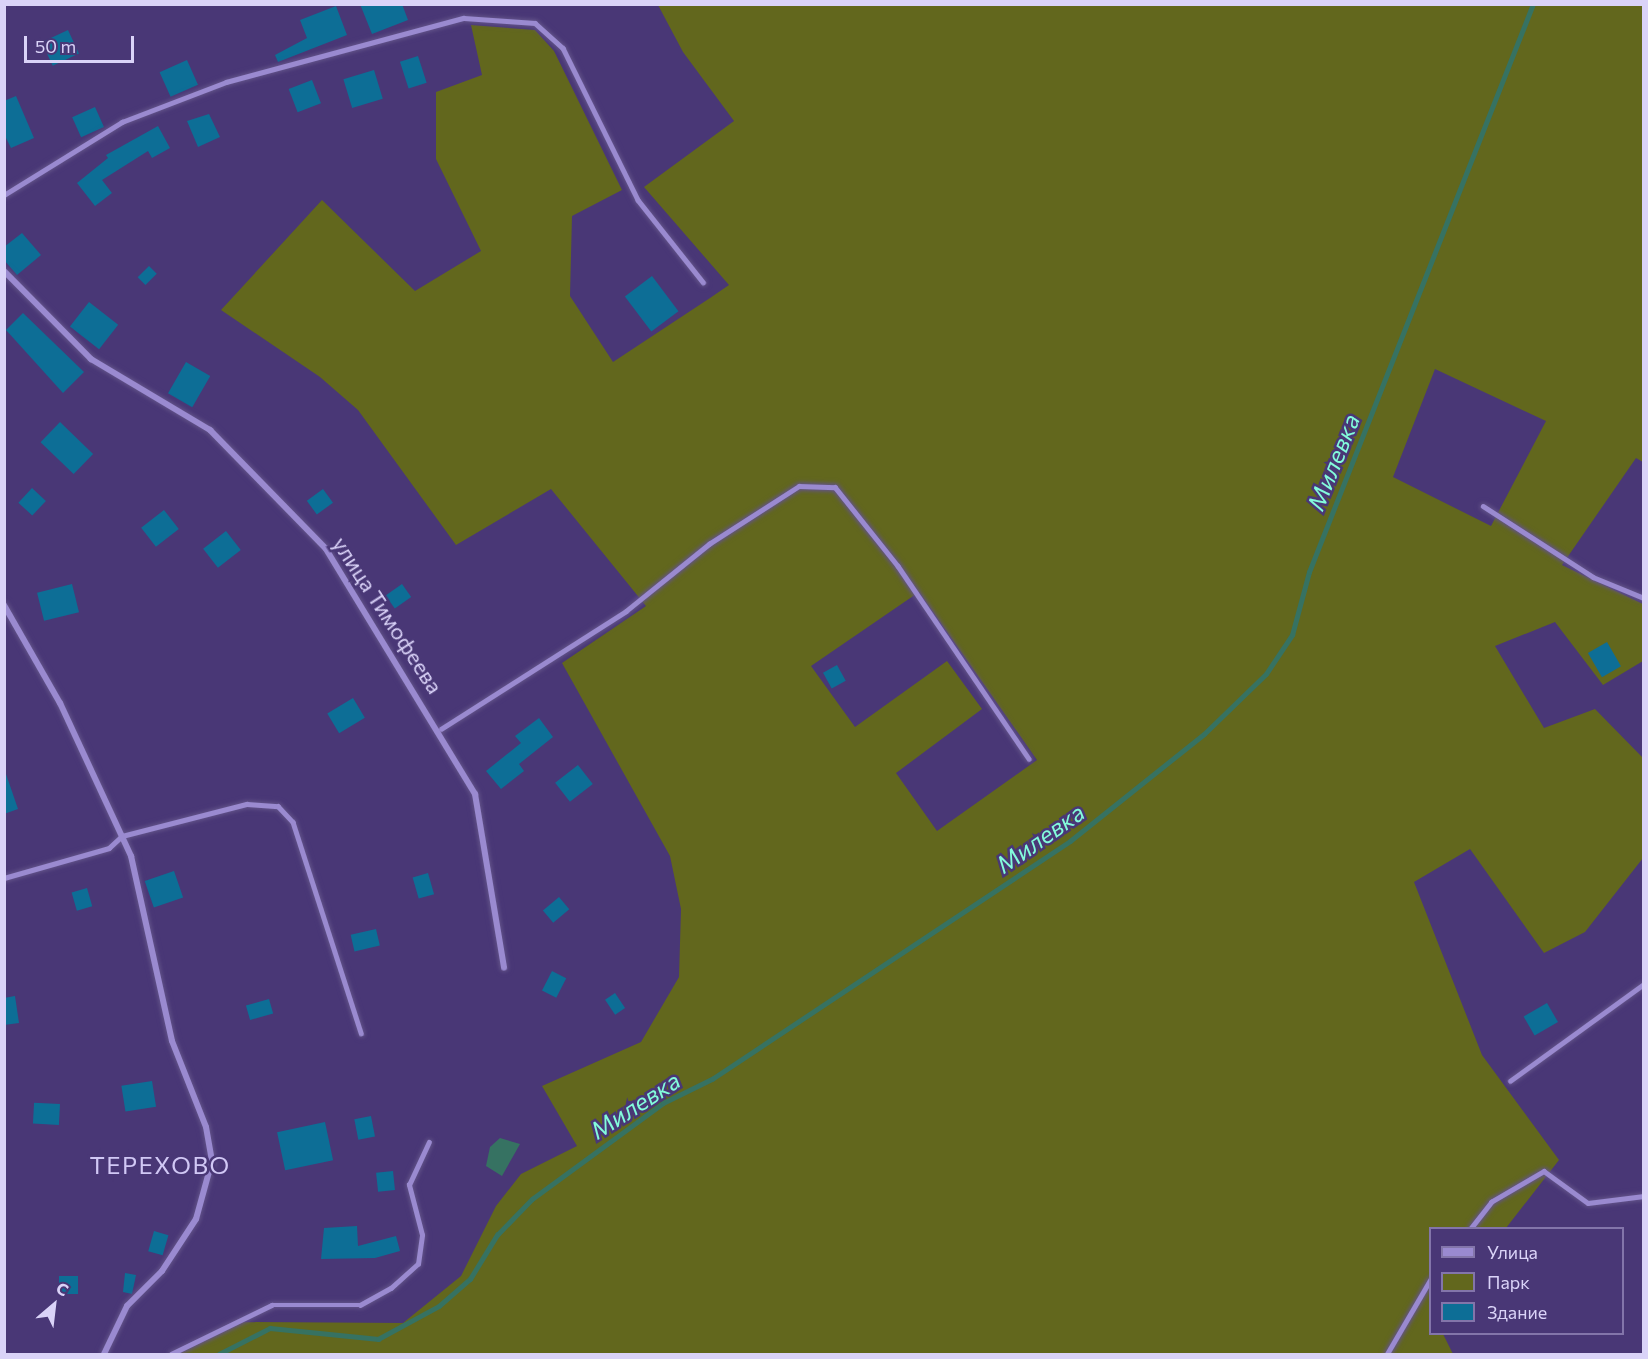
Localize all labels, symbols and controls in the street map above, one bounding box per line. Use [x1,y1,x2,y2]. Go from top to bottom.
scale bar [27,24,136,62]
text: 50 m [35,35,76,57]
water label: Милевка [1301,410,1365,514]
street label: улица Тимофеева [327,532,449,698]
water label: Милевка [990,797,1090,879]
water label: Милевка [585,1065,685,1145]
district label: ТЕРЕХОВО [89,1151,231,1179]
legend [1429,1227,1624,1335]
text: Улица [1487,1241,1538,1263]
text: Парк [1487,1271,1530,1293]
north arrow [24,1275,84,1335]
text: С [53,1278,72,1300]
text: Здание [1487,1301,1547,1323]

